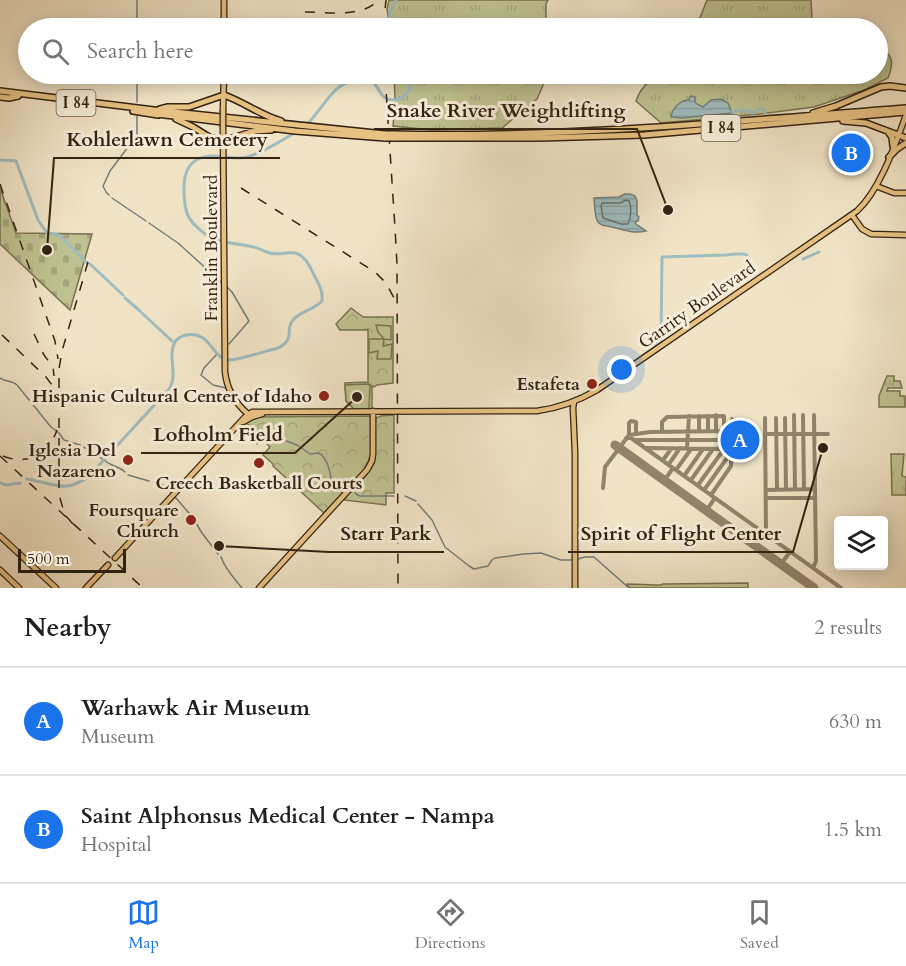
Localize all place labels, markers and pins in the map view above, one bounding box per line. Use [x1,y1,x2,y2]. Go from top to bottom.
callout: Snake River Weightlifting [374,91,637,129]
callout: Kohlerlawn Cemetery [54,120,280,158]
pin: B [832,130,870,176]
place label: Estafeta [516,372,580,397]
marker: Estafeta [585,377,599,391]
place label: Hispanic Cultural Center of Idaho [32,384,312,409]
marker: Hispanic Cultural Center of Idaho [317,389,331,403]
callout: Lofholm Field [141,415,295,453]
pin: A [720,418,760,462]
place label: Iglesia Del Nazareno [28,438,116,484]
marker: Iglesia Del Nazareno [121,453,135,467]
marker: Creech Basketball Courts [252,456,266,470]
place label: Creech Basketball Courts [156,471,362,496]
place label: Foursquare Church [88,498,179,544]
marker: Foursquare Church [184,513,198,527]
callout: Starr Park [329,514,444,552]
callout: Spirit of Flight Center [568,514,793,552]

